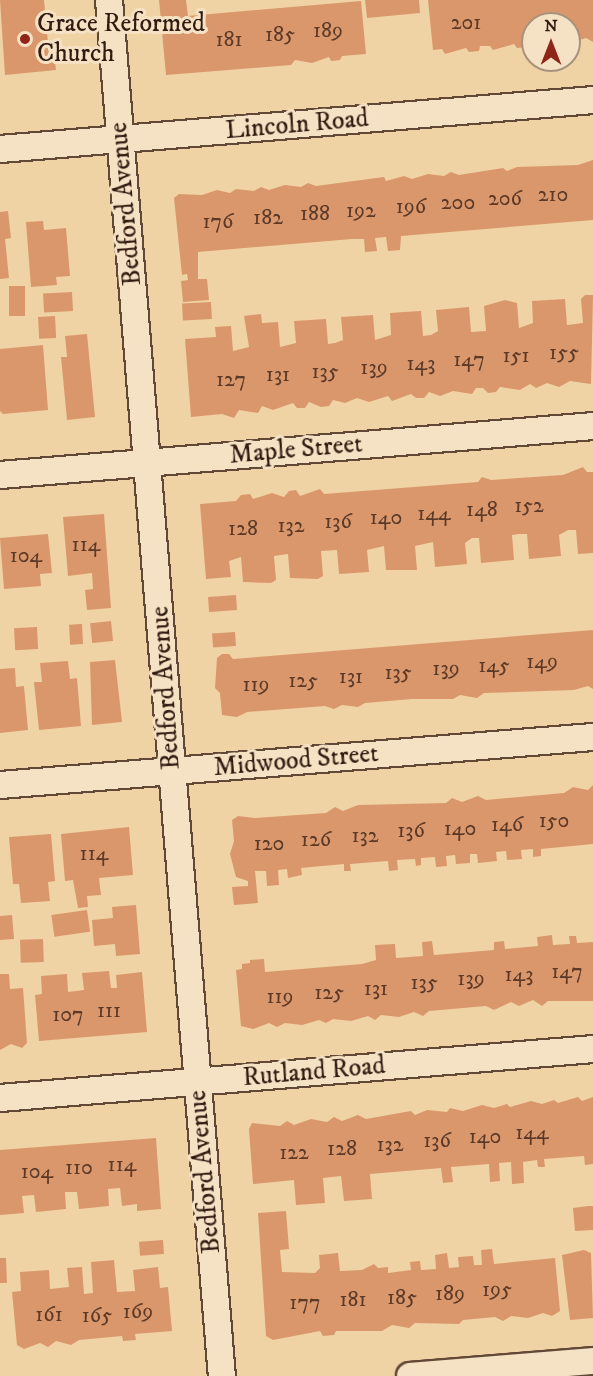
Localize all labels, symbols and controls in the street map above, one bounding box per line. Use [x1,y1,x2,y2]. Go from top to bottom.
place label: Grace Reformed Church [37,8,205,70]
house number: 201 [451,10,481,36]
north arrow [521,12,581,72]
text: N [544,16,558,36]
house number: 189 [313,18,343,44]
house number: 185 [265,22,295,48]
house number: 181 [215,27,243,53]
marker: Grace Reformed Church [18,32,32,46]
street label: Lincoln Road [224,103,370,147]
street label: Bedford Avenue [103,121,149,287]
house number: 210 [538,182,568,208]
house number: 206 [488,186,522,212]
house number: 200 [441,190,475,216]
house number: 196 [396,194,426,220]
house number: 192 [346,198,376,224]
house number: 188 [300,201,330,227]
house number: 182 [253,205,283,231]
house number: 176 [202,209,234,235]
house number: 155 [549,340,579,366]
house number: 151 [503,343,529,369]
house number: 147 [453,347,485,373]
house number: 143 [407,351,435,377]
house number: 139 [360,355,388,381]
house number: 135 [311,359,339,385]
house number: 131 [266,362,290,388]
house number: 127 [216,367,246,393]
street label: Maple Street [228,429,364,471]
house number: 152 [514,493,544,519]
house number: 148 [466,497,498,523]
house number: 144 [417,501,451,527]
house number: 140 [370,505,402,531]
house number: 136 [324,509,352,535]
house number: 132 [277,513,305,539]
house number: 128 [228,516,258,542]
house number: 114 [72,532,100,558]
house number: 104 [10,543,42,569]
street label: Bedford Avenue [145,605,187,771]
house number: 149 [526,649,558,675]
house number: 145 [478,653,510,679]
house number: 139 [432,656,460,682]
house number: 135 [384,660,412,686]
house number: 131 [339,664,363,690]
house number: 125 [288,668,318,694]
house number: 119 [242,672,270,698]
street label: Midwood Street [212,738,380,784]
house number: 150 [539,808,569,834]
house number: 146 [491,812,523,838]
house number: 140 [444,816,476,842]
house number: 136 [397,818,425,844]
house number: 132 [351,823,379,849]
house number: 126 [301,827,331,853]
house number: 120 [254,831,284,857]
house number: 114 [80,841,108,867]
house number: 147 [551,959,583,985]
house number: 143 [505,962,533,988]
house number: 139 [457,966,485,992]
house number: 135 [410,970,438,996]
house number: 131 [364,976,388,1002]
house number: 125 [314,980,344,1006]
house number: 119 [266,984,294,1010]
house number: 111 [97,998,121,1024]
house number: 107 [52,1002,84,1028]
street label: Rutland Road [241,1050,387,1094]
street label: Bedford Avenue [182,1089,228,1255]
house number: 144 [515,1120,549,1146]
house number: 140 [469,1124,501,1150]
house number: 136 [423,1128,451,1154]
house number: 132 [376,1132,404,1158]
house number: 128 [327,1136,357,1162]
house number: 122 [279,1140,309,1166]
house number: 114 [108,1152,136,1178]
house number: 110 [65,1155,93,1181]
house number: 104 [21,1159,53,1185]
house number: 195 [482,1277,512,1303]
house number: 189 [435,1281,465,1307]
house number: 185 [387,1285,417,1311]
house number: 181 [339,1287,367,1313]
house number: 177 [289,1290,321,1316]
house number: 169 [123,1299,153,1325]
house number: 161 [35,1302,63,1328]
house number: 165 [82,1303,112,1329]

